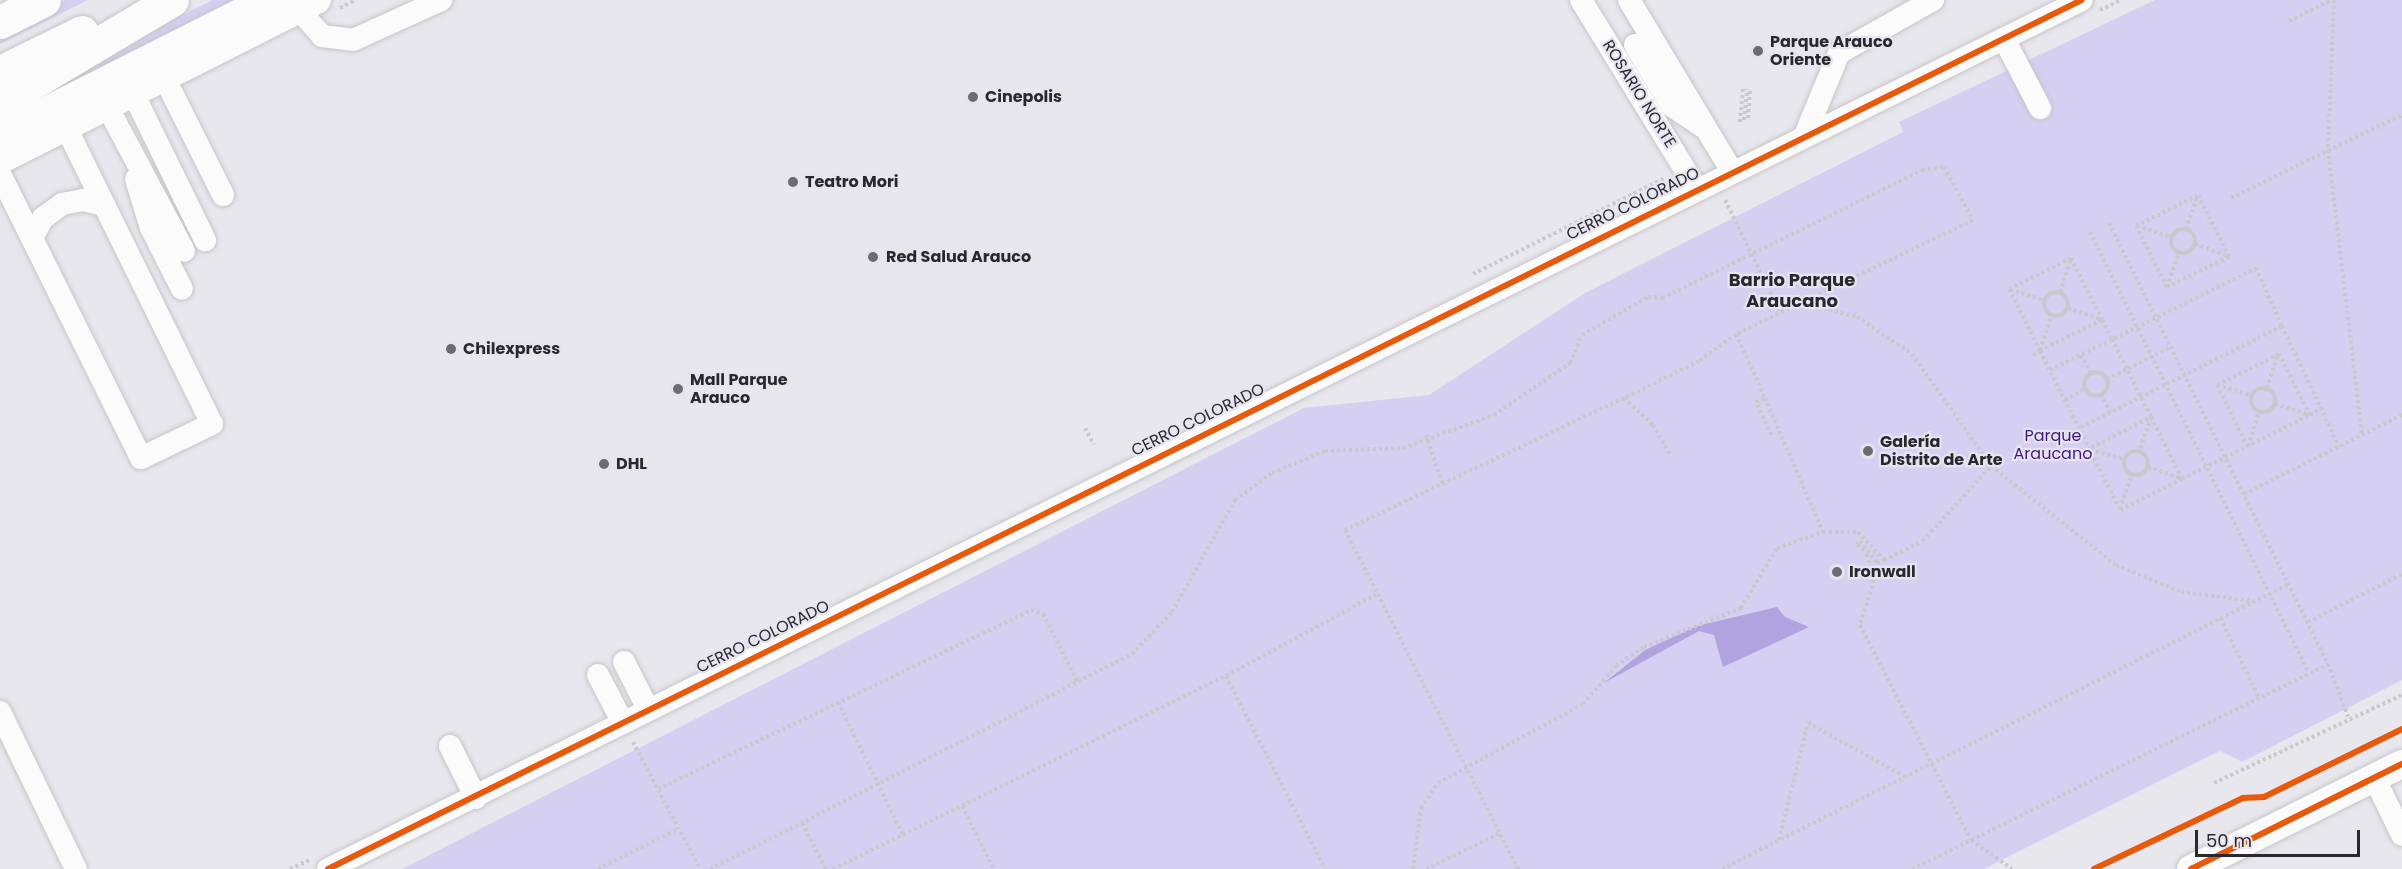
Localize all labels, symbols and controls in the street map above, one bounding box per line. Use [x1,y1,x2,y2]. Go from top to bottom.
place label: Parque Arauco Oriente [1770,32,1893,70]
street label: ROSARIO NORTE [1598,37,1680,151]
marker: Parque Arauco Oriente [1751,44,1765,58]
place label: Cinepolis [985,87,1062,107]
marker: Cinepolis [966,90,980,104]
street label: CERRO COLORADO [1563,163,1703,245]
place label: Teatro Mori [805,172,899,192]
marker: Teatro Mori [786,175,800,189]
place label: Red Salud Arauco [886,247,1031,267]
marker: Red Salud Arauco [864,248,882,266]
district label: Barrio Parque Araucano [1729,270,1855,312]
place label: Chilexpress [463,339,560,359]
marker: Chilexpress [444,342,458,356]
place label: Mall Parque Arauco [690,370,788,408]
street label: CERRO COLORADO [1128,379,1268,461]
marker: Mall Parque Arauco [671,382,685,396]
park label: Parque Araucano [2014,426,2092,464]
place label: Galería Distrito de Arte [1880,432,2003,470]
marker: Galería Distrito de Arte [1861,444,1875,458]
place label: DHL [616,454,647,474]
marker: DHL [597,457,611,471]
place label: Ironwall [1849,562,1916,582]
marker: Ironwall [1830,565,1844,579]
street label: CERRO COLORADO [693,596,833,678]
scale bar [2198,818,2363,856]
text: 50 m [2206,828,2252,853]

